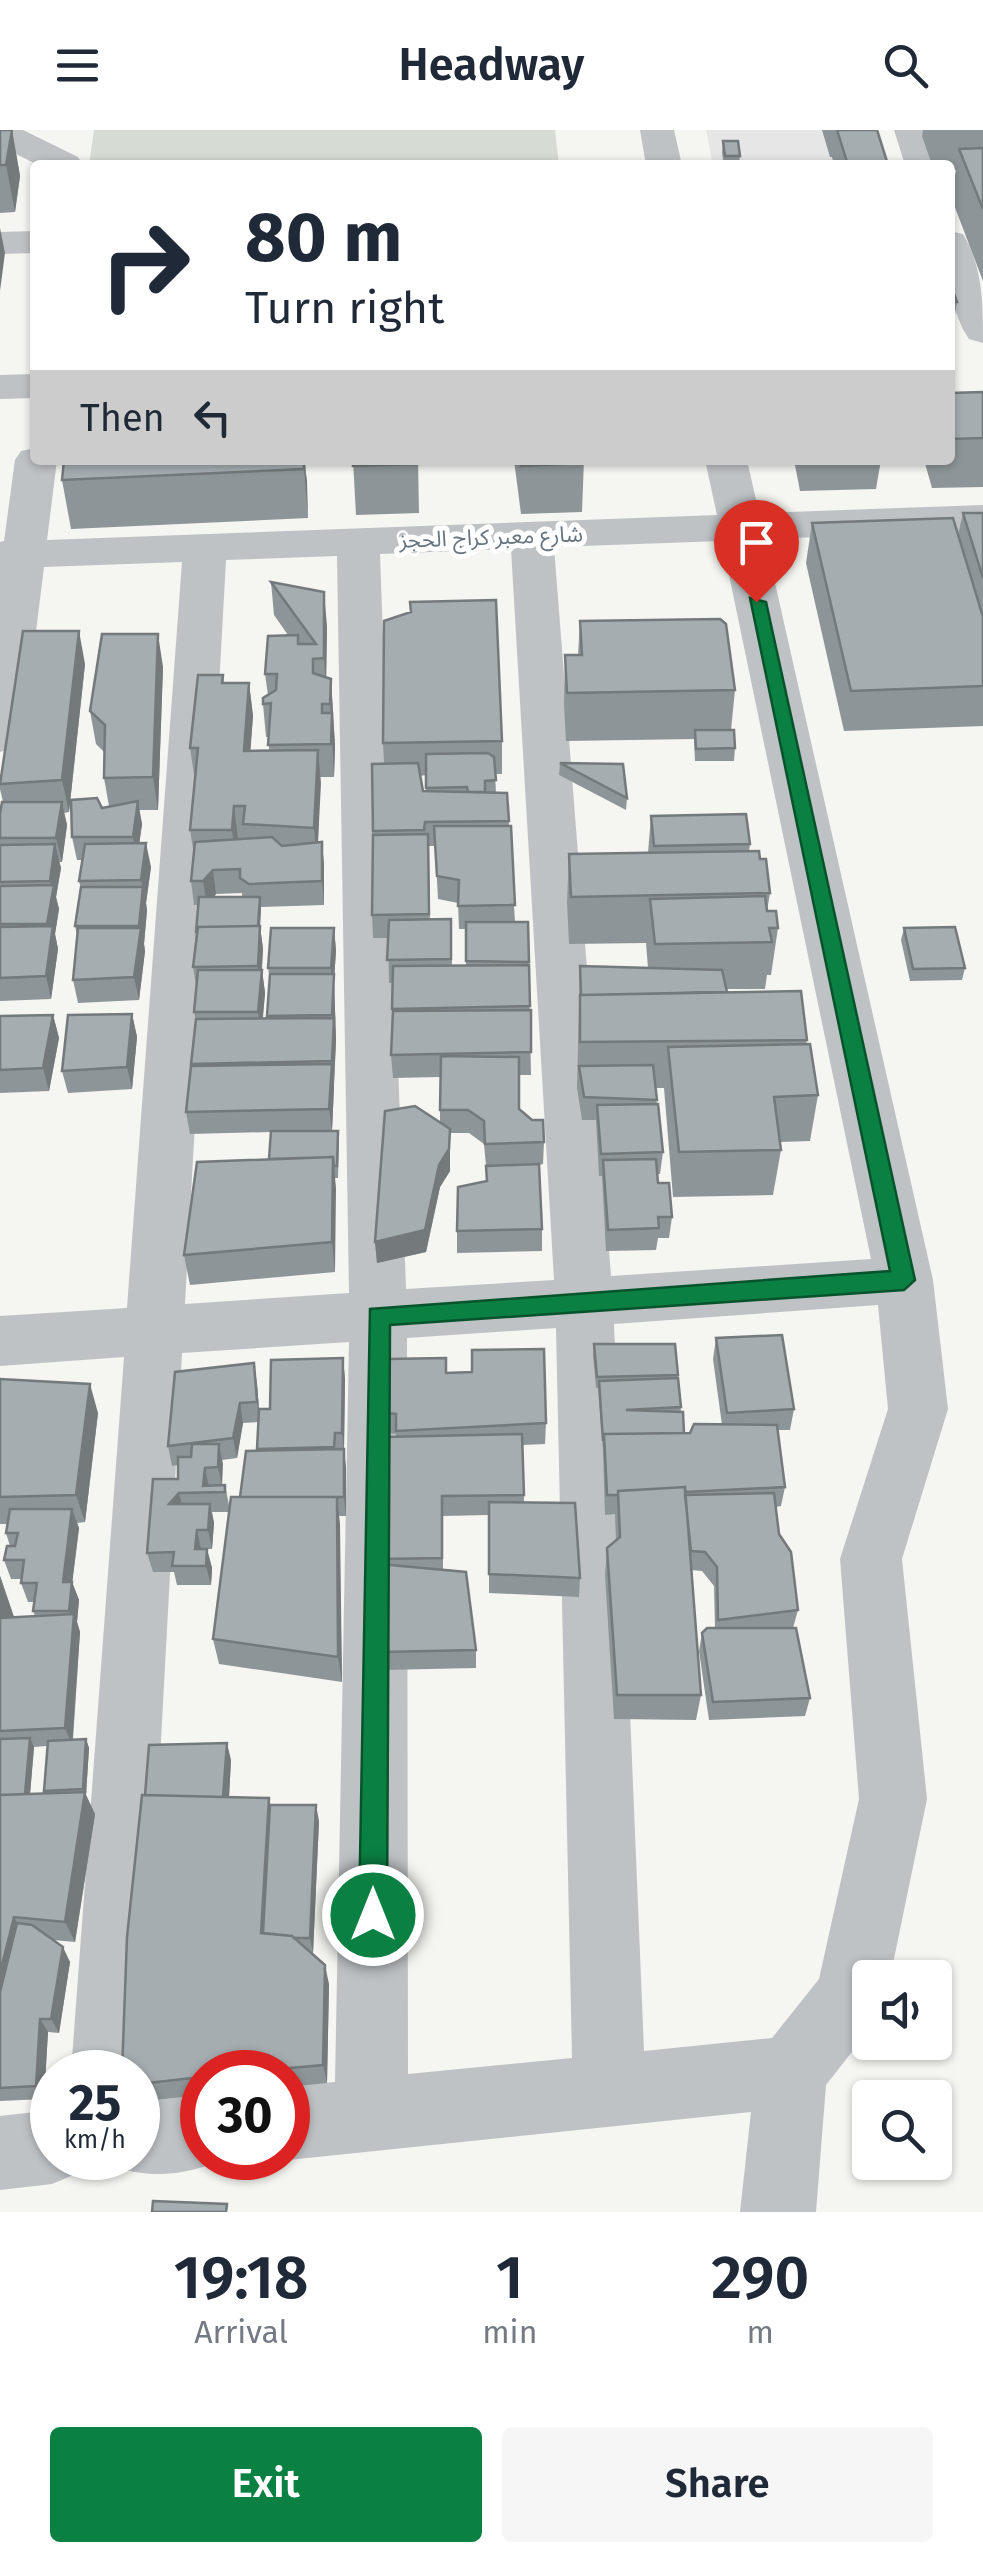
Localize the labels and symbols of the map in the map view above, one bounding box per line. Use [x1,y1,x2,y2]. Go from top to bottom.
pin [714,500,799,603]
street label: شارع معبر كراج الحجز [398,520,583,557]
position arrow [321,1863,425,1967]
speed limit sign: 30 [180,2050,310,2180]

